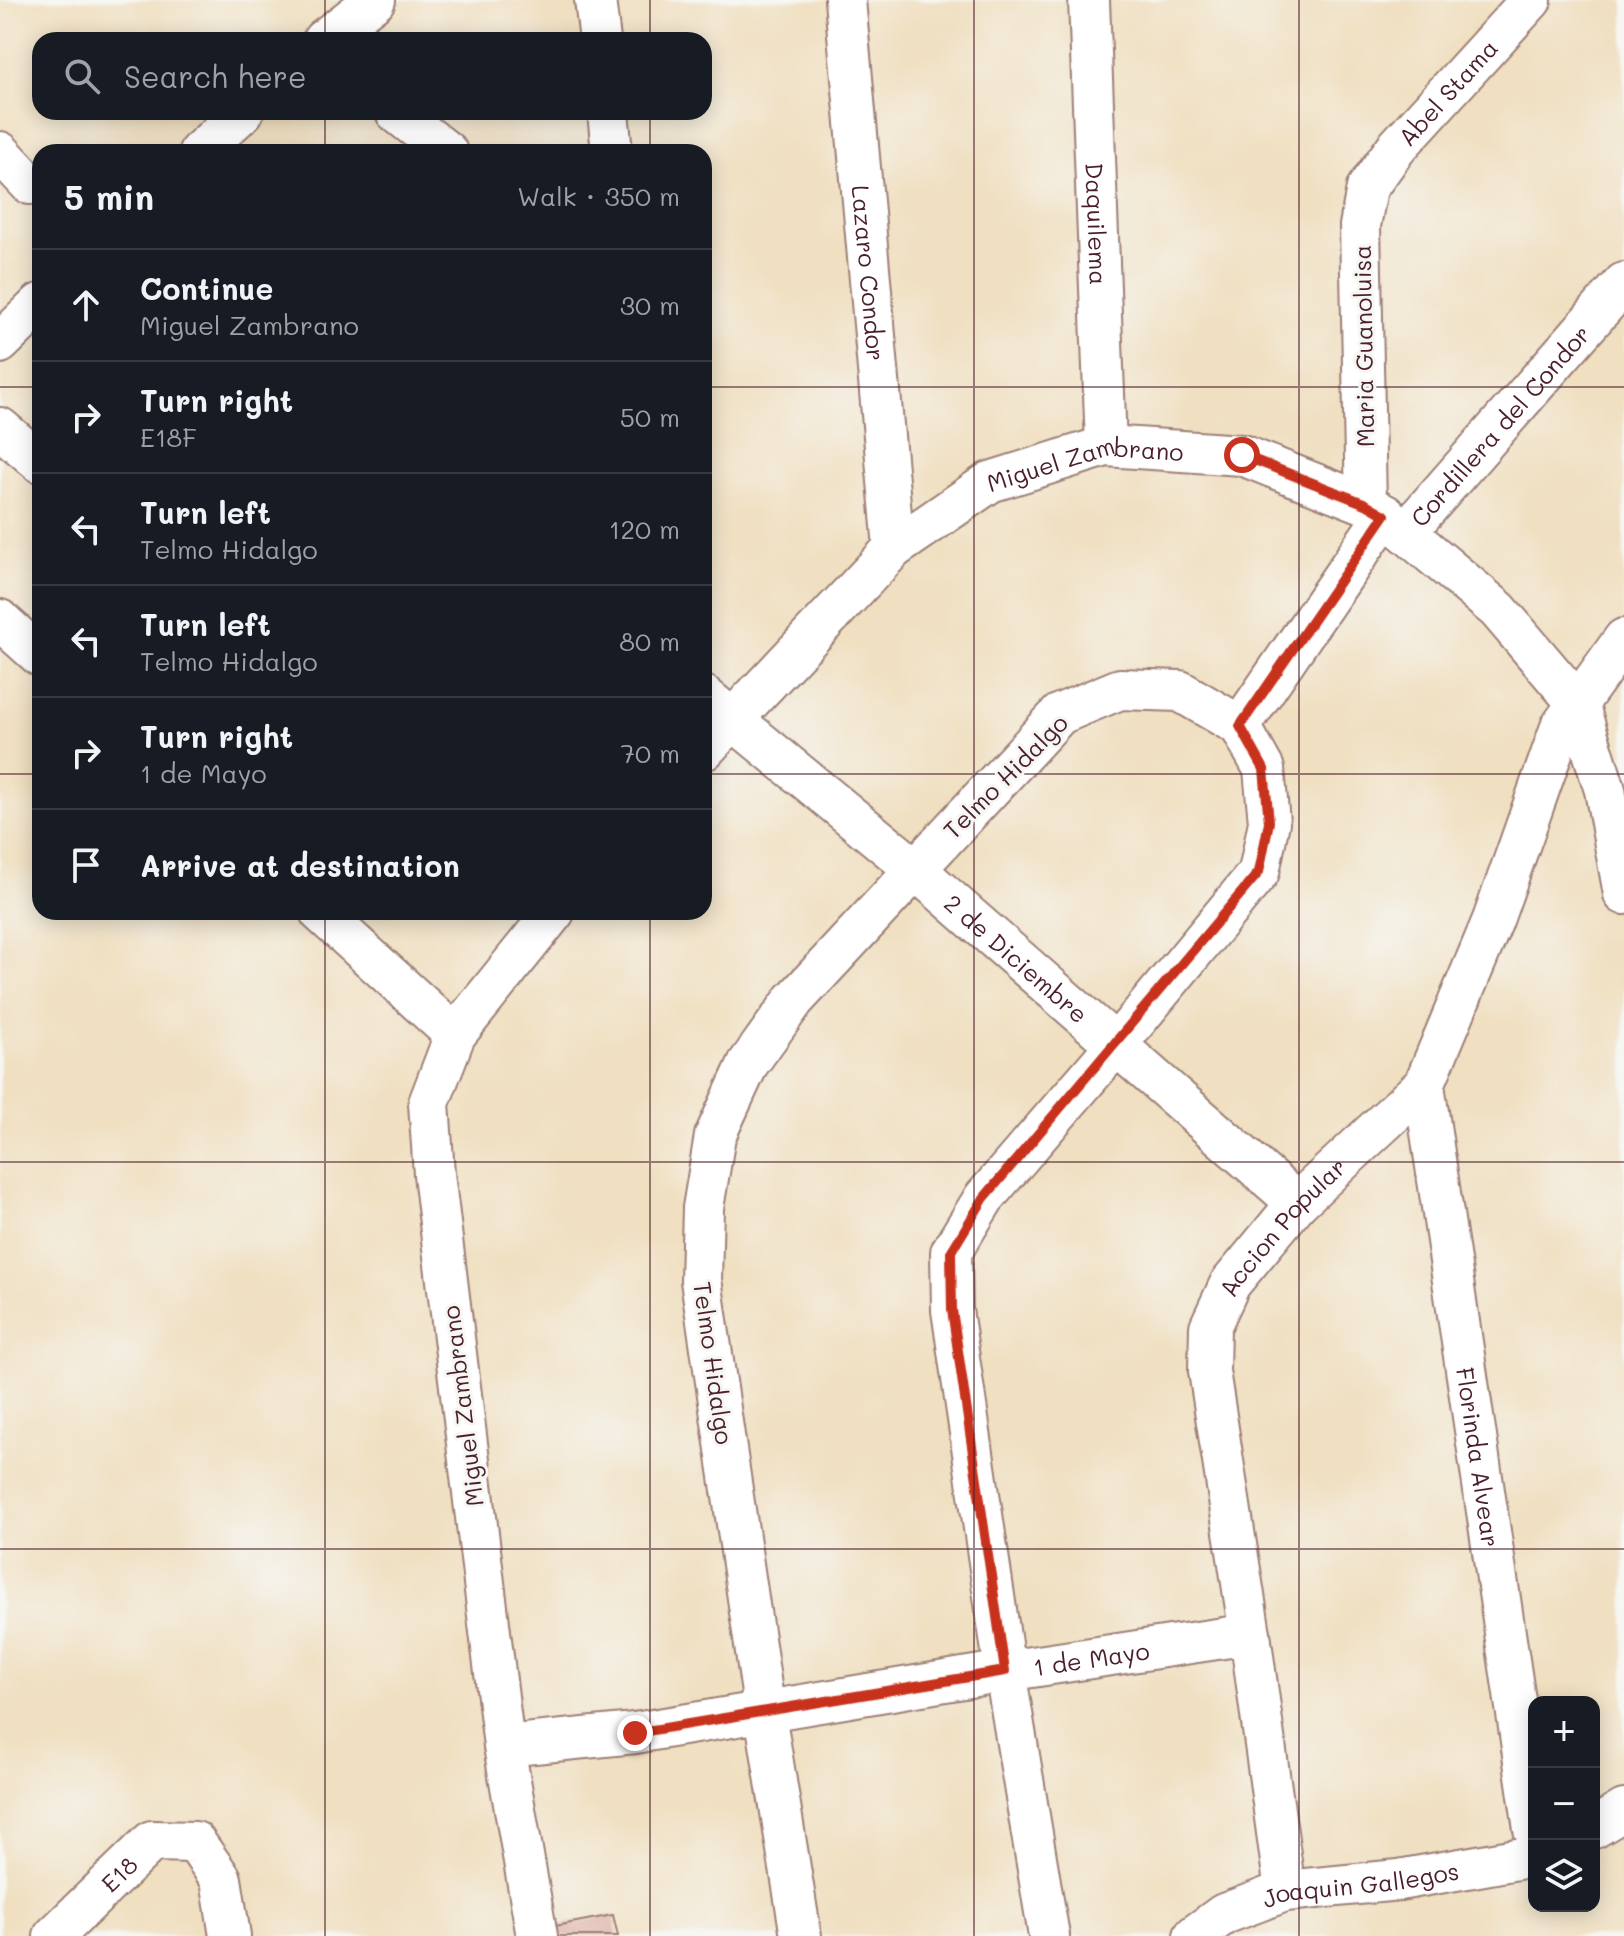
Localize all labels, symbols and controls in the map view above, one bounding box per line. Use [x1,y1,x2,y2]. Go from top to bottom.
search box [32,32,712,120]
street label: Abel Stama [1391,32,1504,152]
icon: search [60,54,104,98]
text: Search here [124,56,307,96]
street label: Daquilema [1080,162,1115,286]
text: 5 min [64,174,154,219]
text: Walk · 350 m [517,179,680,213]
street label: Lazaro Condor [846,184,893,362]
street label: Maria Guanoluisa [1346,244,1380,448]
text: Continue [140,268,273,308]
icon: ahead [64,283,108,327]
text: 30 m [620,288,680,322]
text: Miguel Zambrano [140,308,359,342]
street label: Cordillera del Condor [1403,318,1596,532]
text: Turn right [140,380,293,420]
icon: right [64,395,108,439]
text: 50 m [620,400,680,434]
text: E18F [140,420,197,454]
street label: Miguel Zambrano [983,429,1185,498]
route start [1224,437,1260,473]
text: Turn left [140,492,271,532]
icon: left [64,507,108,551]
text: 120 m [609,512,680,546]
text: Telmo Hidalgo [140,532,318,566]
text: Turn left [140,604,271,644]
icon: left [64,619,108,663]
text: 80 m [619,624,680,658]
text: Telmo Hidalgo [140,644,318,678]
street label: Telmo Hidalgo [936,707,1074,845]
text: Turn right [140,716,293,756]
icon: right [64,731,108,775]
text: 70 m [620,736,680,770]
text: 1 de Mayo [140,756,267,790]
icon: arrive [64,843,108,887]
text: Arrive at destination [140,845,460,885]
street label: 2 de Diciembre [939,887,1095,1029]
street label: Accion Popular [1211,1150,1352,1301]
street label: Telmo Hidalgo [687,1280,741,1446]
street label: Miguel Zambrano [434,1304,490,1508]
street label: Florinda Alvear [1450,1365,1508,1549]
street label: 1 de Mayo [1031,1634,1151,1682]
map controls [1528,1696,1600,1912]
button: + [1528,1696,1600,1768]
route end [617,1715,653,1751]
button: − [1528,1768,1600,1840]
button: layers [1528,1840,1600,1912]
street label: E18 [94,1849,143,1898]
street label: Joaquin Gallegos [1257,1854,1461,1914]

